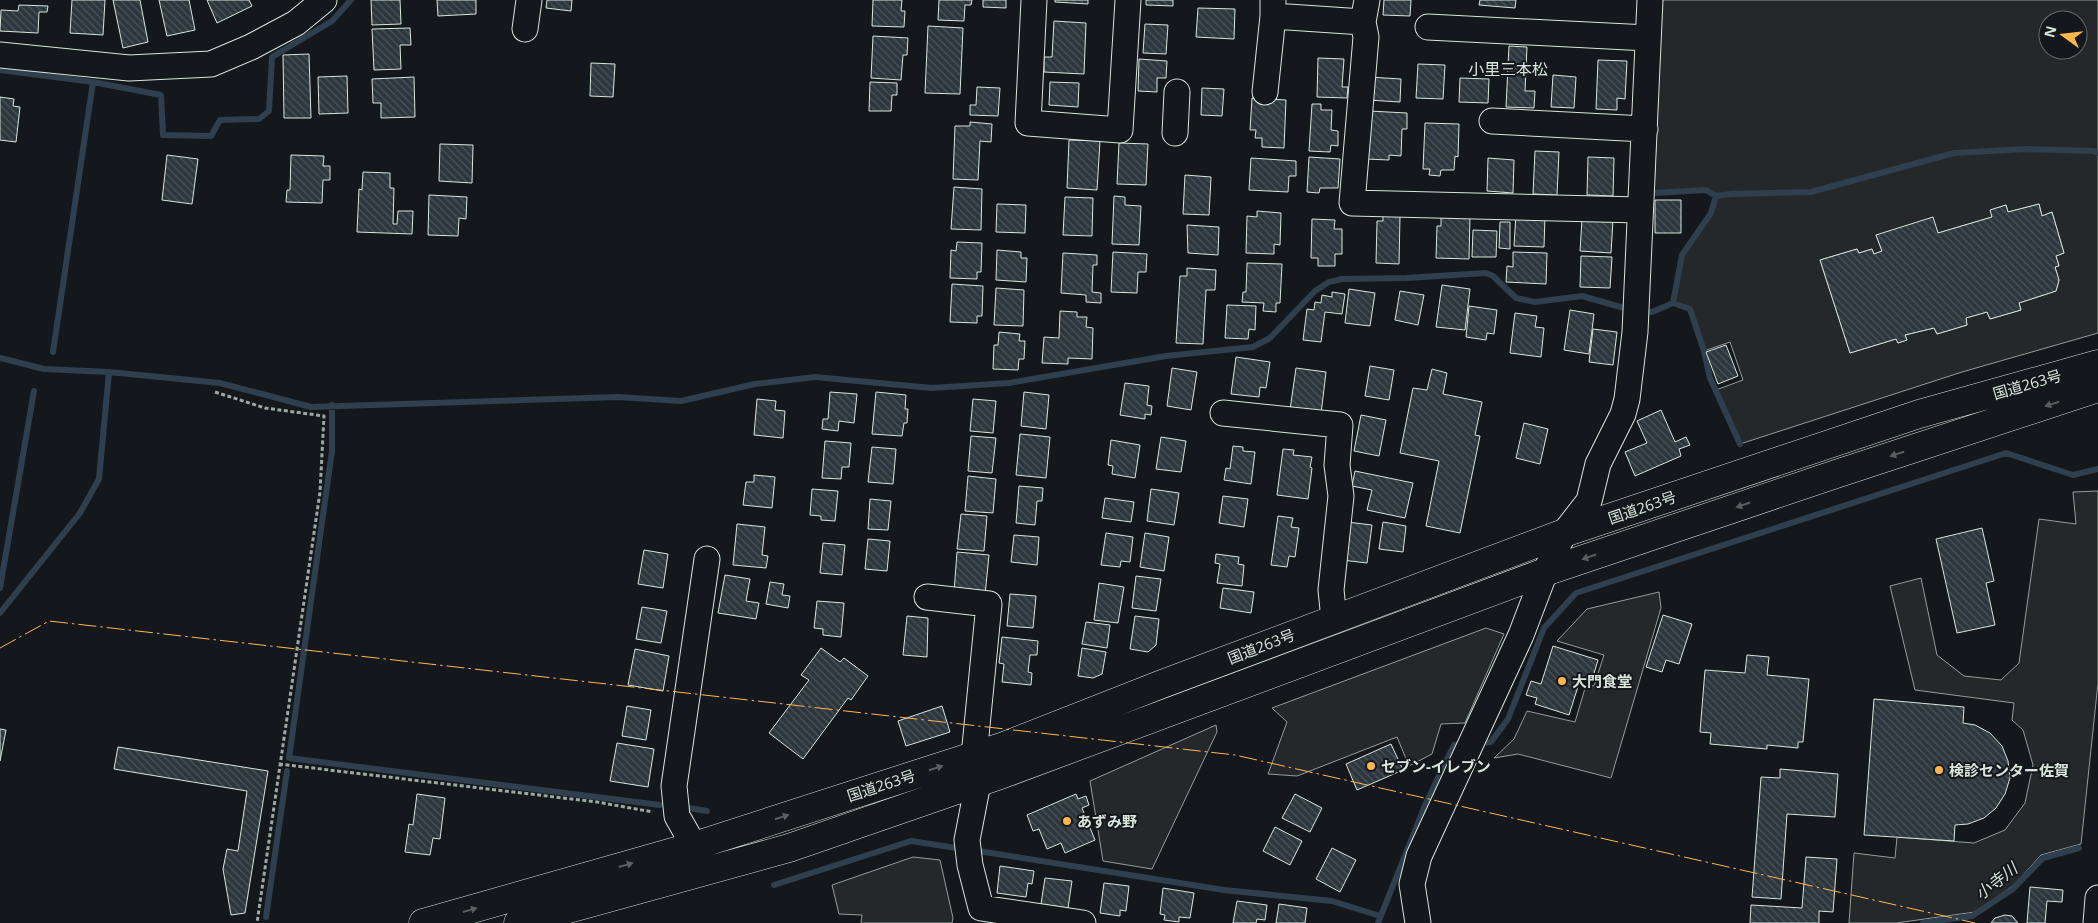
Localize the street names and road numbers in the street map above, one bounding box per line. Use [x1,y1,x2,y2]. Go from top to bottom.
street label: 国道263号 [1990,365,2064,403]
street label: 国道263号 [1605,486,1679,528]
street label: 国道263号 [1224,624,1298,668]
street label: 国道263号 [844,765,918,805]

